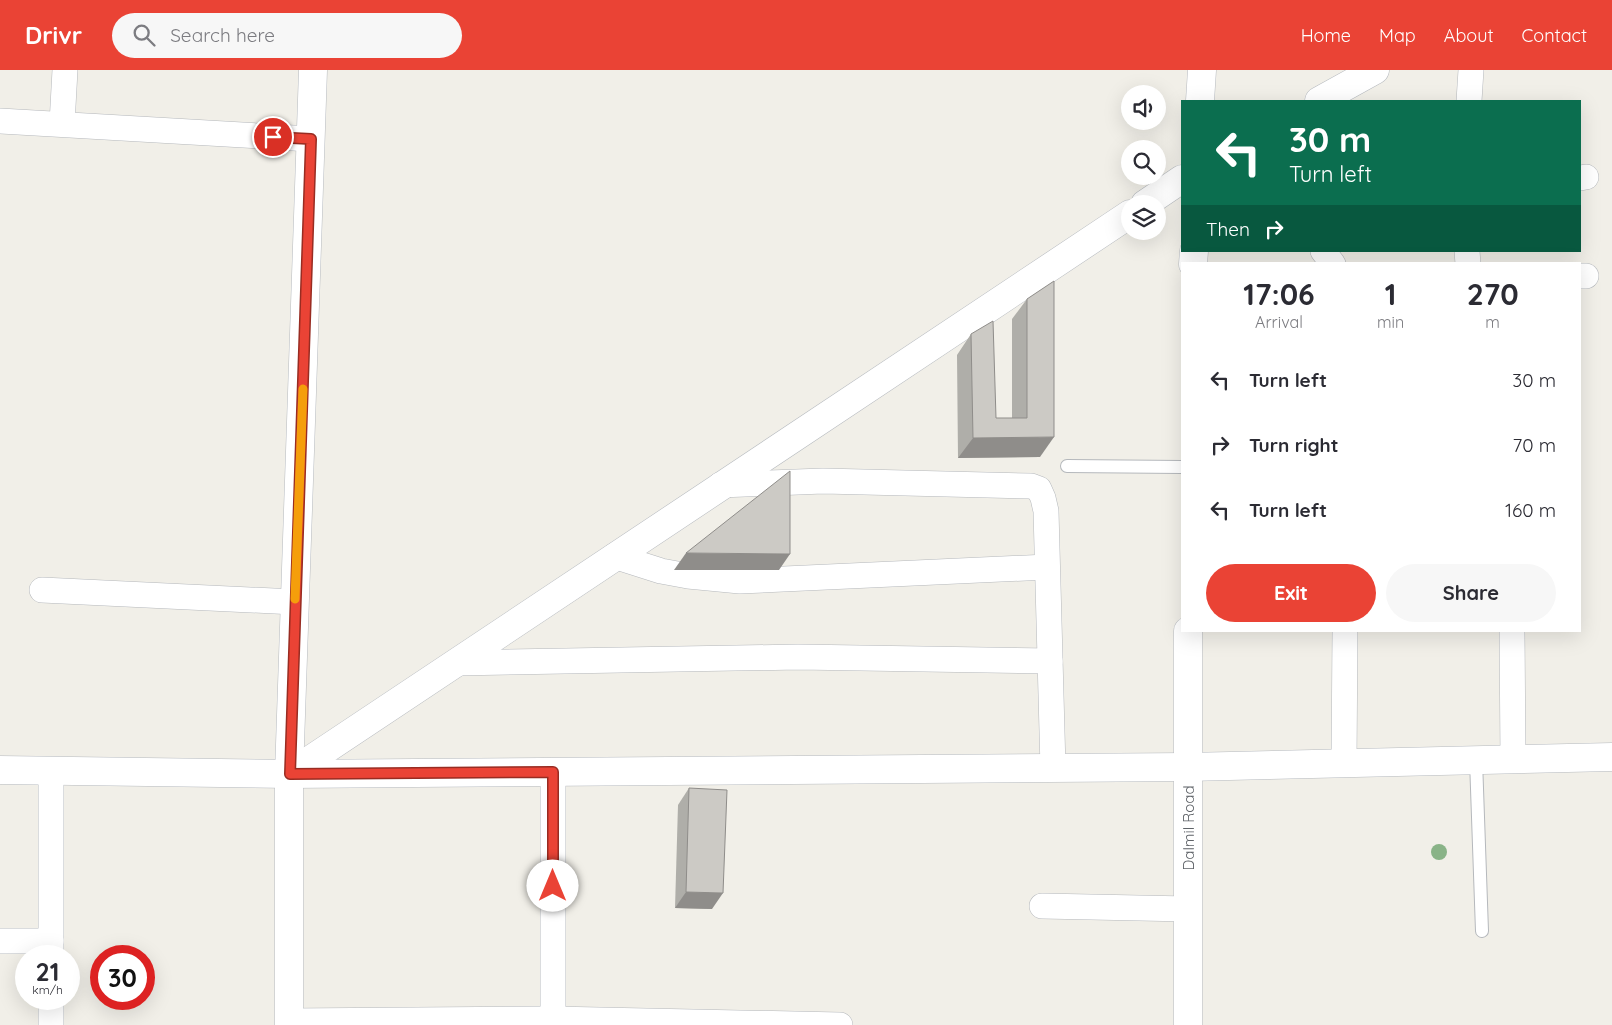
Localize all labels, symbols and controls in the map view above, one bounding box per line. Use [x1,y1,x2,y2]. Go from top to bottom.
search box [112,13,462,58]
text: Drivr [25,20,82,50]
icon: search [130,21,158,49]
text: Search here [170,23,275,47]
text: Home [1301,24,1351,47]
text: Map [1379,24,1416,47]
text: About [1444,24,1494,47]
text: Contact [1522,24,1587,47]
map controls [1121,85,1166,240]
button: sound [1121,85,1166,130]
pin [252,116,294,158]
text: 30 m [1289,117,1371,161]
icon: left [1206,120,1271,185]
icon: arrive [259,123,287,151]
button: search [1121,140,1166,185]
text: Turn left [1289,160,1372,188]
button: layers [1121,195,1166,240]
icon: right [1260,215,1288,243]
text: Then [1206,217,1250,241]
text: 17:06 [1243,275,1315,313]
text: 1 [1385,275,1397,313]
text: 270 [1467,275,1519,313]
text: Arrival [1255,312,1303,332]
text: min [1377,312,1404,332]
text: m [1485,312,1500,332]
icon: left [1206,366,1234,394]
text: Turn left [1249,368,1327,392]
text: 30 m [1512,368,1556,392]
icon: right [1206,431,1234,459]
text: Turn right [1249,433,1338,457]
text: 70 m [1512,433,1556,457]
icon: left [1206,496,1234,524]
text: Turn left [1249,498,1327,522]
text: 160 m [1505,498,1556,522]
button: Exit [1206,564,1376,622]
button: Share [1386,564,1556,622]
street label: Dalmil Road [1179,786,1198,870]
position arrow [526,859,578,911]
speed limit sign: 30 [90,945,155,1010]
text: 21 [36,956,59,987]
text: km/h [32,982,63,997]

